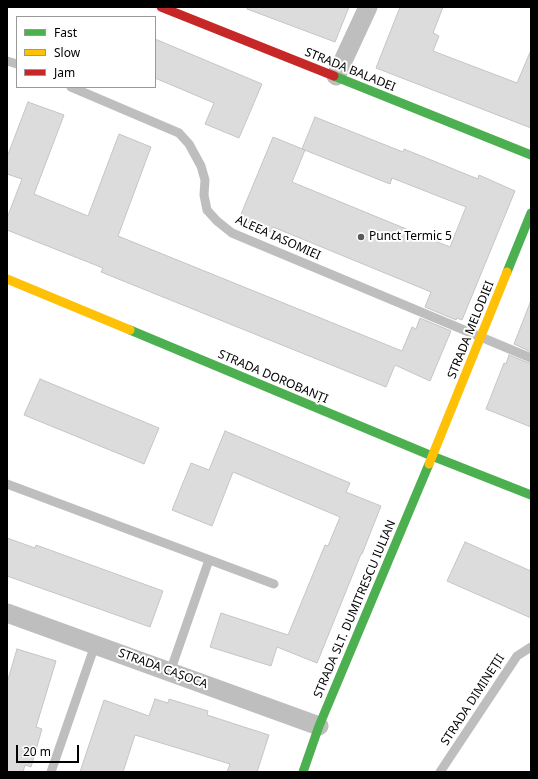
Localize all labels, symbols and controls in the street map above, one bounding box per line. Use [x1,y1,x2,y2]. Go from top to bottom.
legend [16,16,156,88]
text: Fast [54,24,77,41]
text: Slow [54,44,80,61]
street label: STRADA BALADEI [303,45,397,95]
text: Jam [54,64,75,81]
street label: ALEEA IASOMIEI [233,213,323,263]
place label: Punct Termic 5 [369,230,452,244]
marker: Punct Termic 5 [356,232,366,242]
street label: STRADA MELODIEI [445,279,497,381]
street label: STRADA DOROBANȚI [216,347,330,407]
street label: STRADA SLT. DUMITRESCU IULIAN [311,518,399,700]
street label: STRADA CAȘOCA [116,646,210,692]
street label: STRADA DIMINEȚII [438,652,508,748]
scale bar [18,737,81,763]
text: 20 m [23,743,51,760]

